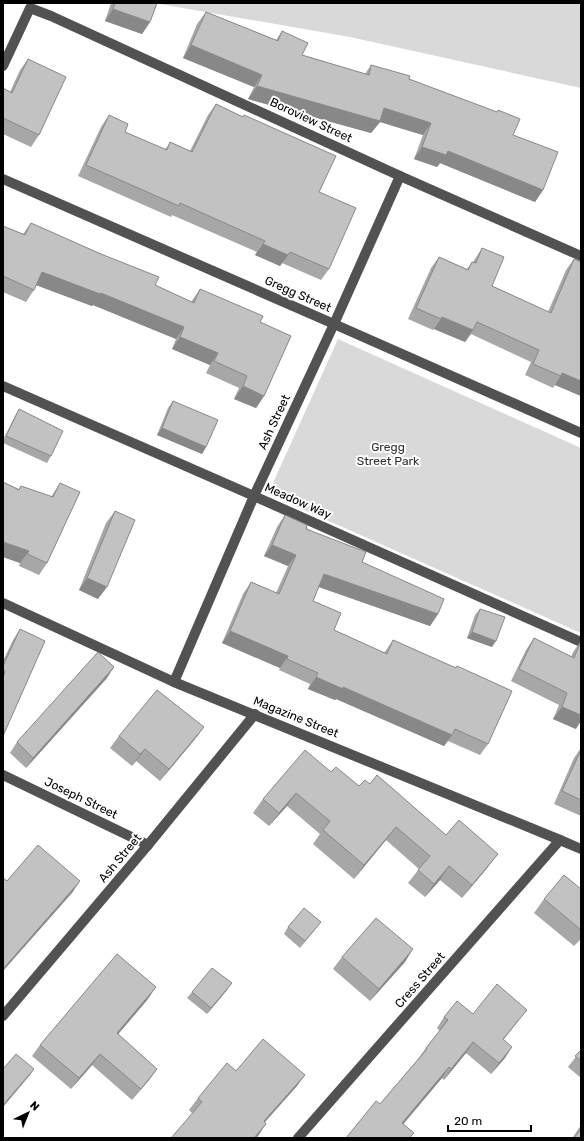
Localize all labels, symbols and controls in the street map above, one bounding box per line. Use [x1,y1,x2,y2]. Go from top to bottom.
street label: Boroview Street [268,95,355,145]
street label: Gregg Street [263,273,334,315]
street label: Ash Street [255,392,293,452]
park label: Gregg Street Park [357,440,420,468]
street label: Meadow Way [263,480,334,522]
street label: Magazine Street [251,694,341,741]
street label: Joseph Street [42,774,120,822]
street label: Ash Street [96,831,145,885]
street label: Cress Street [392,949,448,1011]
north arrow [8,1093,48,1133]
text: N [27,1099,42,1114]
scale bar [448,1107,531,1133]
text: 20 m [454,1114,482,1128]

